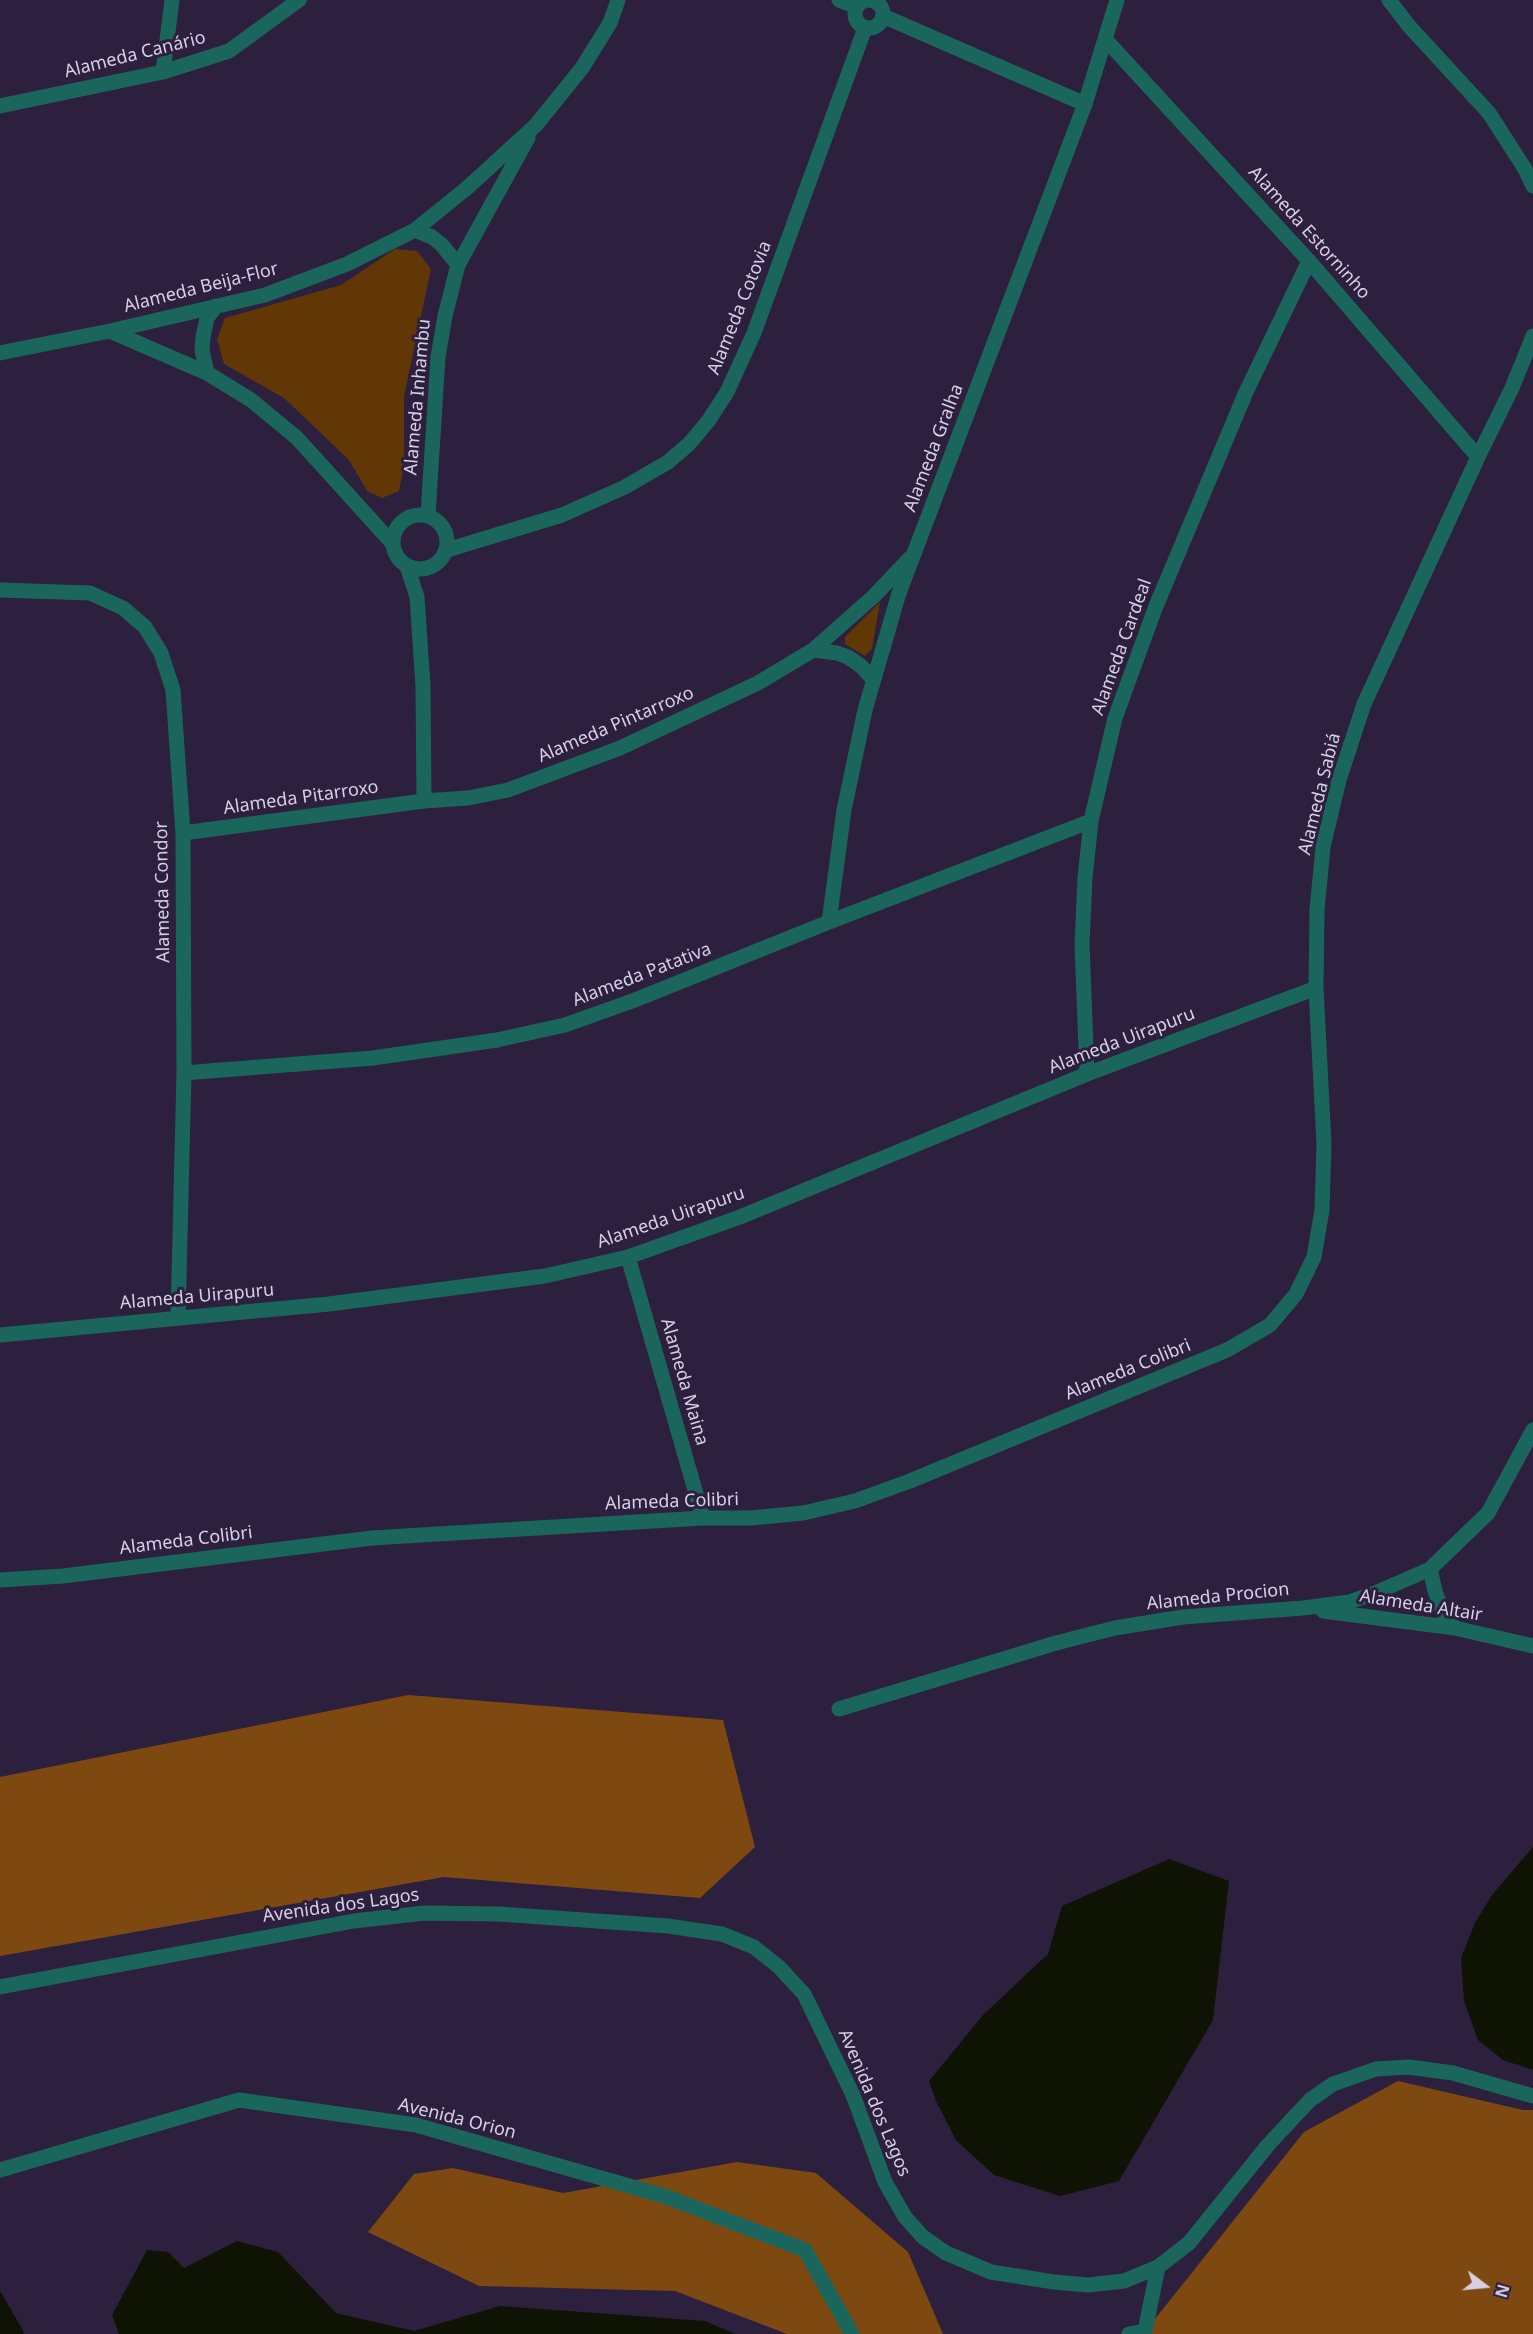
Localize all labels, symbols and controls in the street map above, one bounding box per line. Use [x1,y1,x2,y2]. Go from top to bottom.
street label: Alameda Canário [62,27,208,83]
street label: Alameda Estorninho [1244,162,1374,304]
street label: Alameda Cotovia [703,238,777,378]
street label: Alameda Beija-Flor [122,258,280,318]
street label: Alameda Inhambu [400,318,436,476]
street label: Alameda Gralha [900,381,968,515]
street label: Alameda Cardeal [1087,576,1157,718]
street label: Alameda Pintarroxo [535,682,697,768]
street label: Alameda Sabiá [1294,731,1346,857]
street label: Alameda Pitarroxo [222,776,380,820]
street label: Alameda Condor [151,821,175,963]
street label: Alameda Patativa [569,939,715,1011]
street label: Alameda Uirapuru [1046,1003,1198,1079]
street label: Alameda Uirapuru [594,1183,748,1253]
street label: Alameda Uirapuru [119,1279,275,1315]
street label: Alameda Maina [656,1316,712,1448]
street label: Alameda Colibri [1062,1335,1194,1405]
street label: Alameda Colibri [605,1489,739,1515]
street label: Alameda Colibri [118,1522,254,1560]
street label: Alameda Procion [1146,1579,1290,1615]
street label: Alameda Altair [1358,1586,1484,1626]
street label: Avenida dos Lagos [261,1884,421,1928]
street label: Avenida dos Lagos [833,2026,915,2180]
street label: Avenida Orion [396,2094,518,2144]
north arrow [1455,2256,1515,2316]
text: N [1490,2282,1515,2300]

